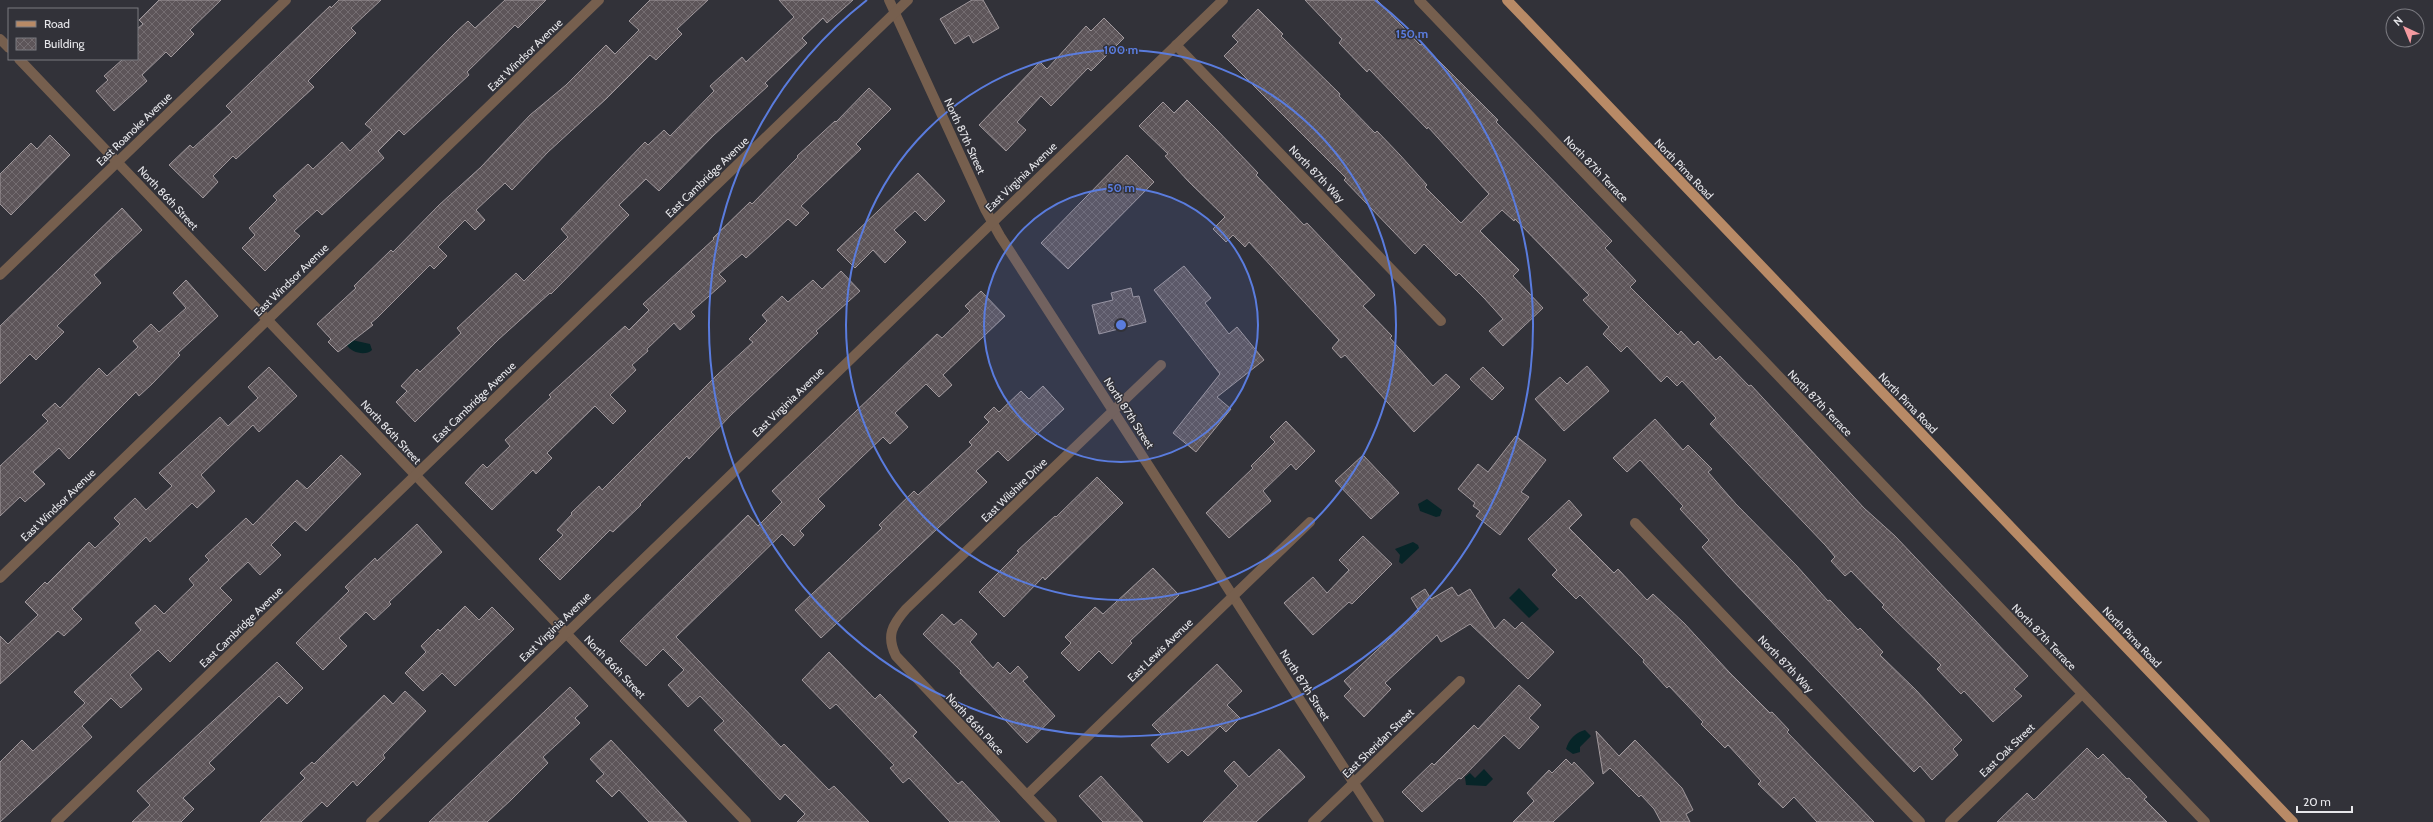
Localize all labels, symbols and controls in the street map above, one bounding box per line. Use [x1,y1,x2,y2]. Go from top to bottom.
legend [8,8,138,60]
north arrow [2385,8,2425,48]
text: N [2390,13,2406,29]
text: Road [44,16,70,31]
street label: East Windsor Avenue [485,16,566,94]
text: 150 m [1396,26,1428,41]
text: Building [44,36,86,51]
text: 100 m [1104,42,1138,57]
street label: East Roanoke Avenue [93,89,175,169]
street label: North 87th Street [941,96,989,176]
street label: East Cambridge Avenue [662,133,752,220]
street label: North 87th Terrace [1561,133,1631,205]
street label: North Pima Road [1651,136,1717,202]
street label: East Virginia Avenue [982,139,1060,215]
street label: North 87th Way [1286,142,1348,206]
street label: North 86th Street [135,163,201,233]
text: 50 m [1107,180,1135,195]
street label: East Windsor Avenue [251,241,332,319]
centre of rings [1114,318,1128,332]
street label: East Cambridge Avenue [429,358,519,445]
street label: East Virginia Avenue [749,364,827,440]
street label: North 87th Terrace [1785,367,1855,439]
street label: North Pima Road [1875,370,1941,436]
street label: North 87th Street [1101,375,1157,451]
street label: North 86th Street [358,397,424,467]
street label: East Wilshire Drive [978,455,1050,525]
street label: East Windsor Avenue [18,466,99,544]
street label: East Cambridge Avenue [196,583,286,670]
street label: East Virginia Avenue [516,589,594,665]
street label: North 87th Terrace [2009,601,2079,673]
street label: North Pima Road [2099,604,2165,670]
street label: East Lewis Avenue [1124,615,1196,685]
street label: North 86th Street [581,632,649,702]
street label: North 87th Way [1755,632,1817,696]
street label: North 87th Street [1277,647,1333,723]
street label: North 86th Place [943,690,1007,758]
street label: East Sheridan Street [1339,705,1417,781]
street label: East Oak Street [1976,720,2038,780]
scale bar [2297,788,2352,814]
text: 20 m [2303,794,2331,809]

